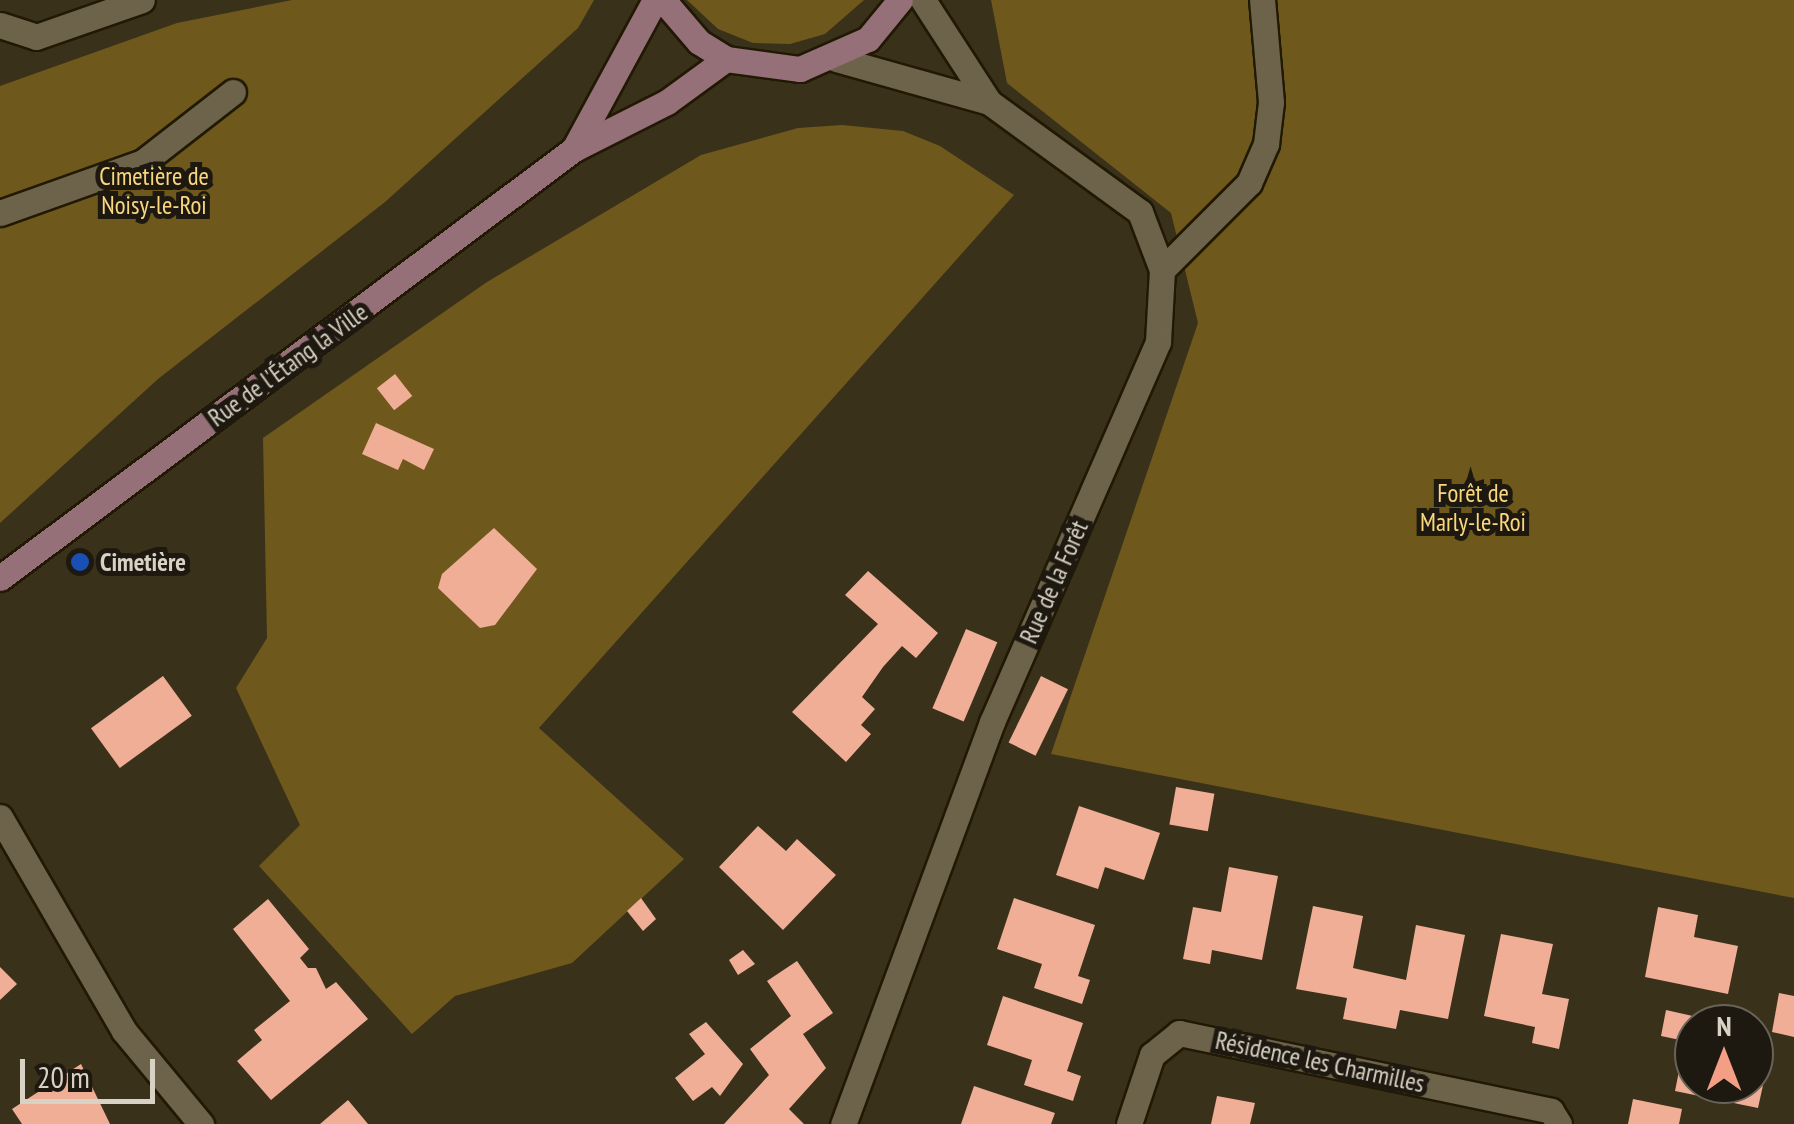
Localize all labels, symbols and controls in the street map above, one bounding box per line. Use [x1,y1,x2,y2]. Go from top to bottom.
park label: Cimetière de Noisy-le-Roi [99,162,209,221]
street label: Rue de l'Étang la Ville [202,297,374,433]
park label: Forêt de Marly-le-Roi [1420,479,1526,538]
street label: Rue de la Forêt [1014,516,1094,648]
place label: Cimetière [100,547,186,577]
marker: Cimetière [69,551,91,573]
north arrow [1674,1004,1774,1104]
text: N [1716,1007,1732,1044]
street label: Résidence les Charmilles [1213,1025,1427,1099]
scale bar [25,1039,160,1101]
text: 20 m [37,1057,90,1096]

